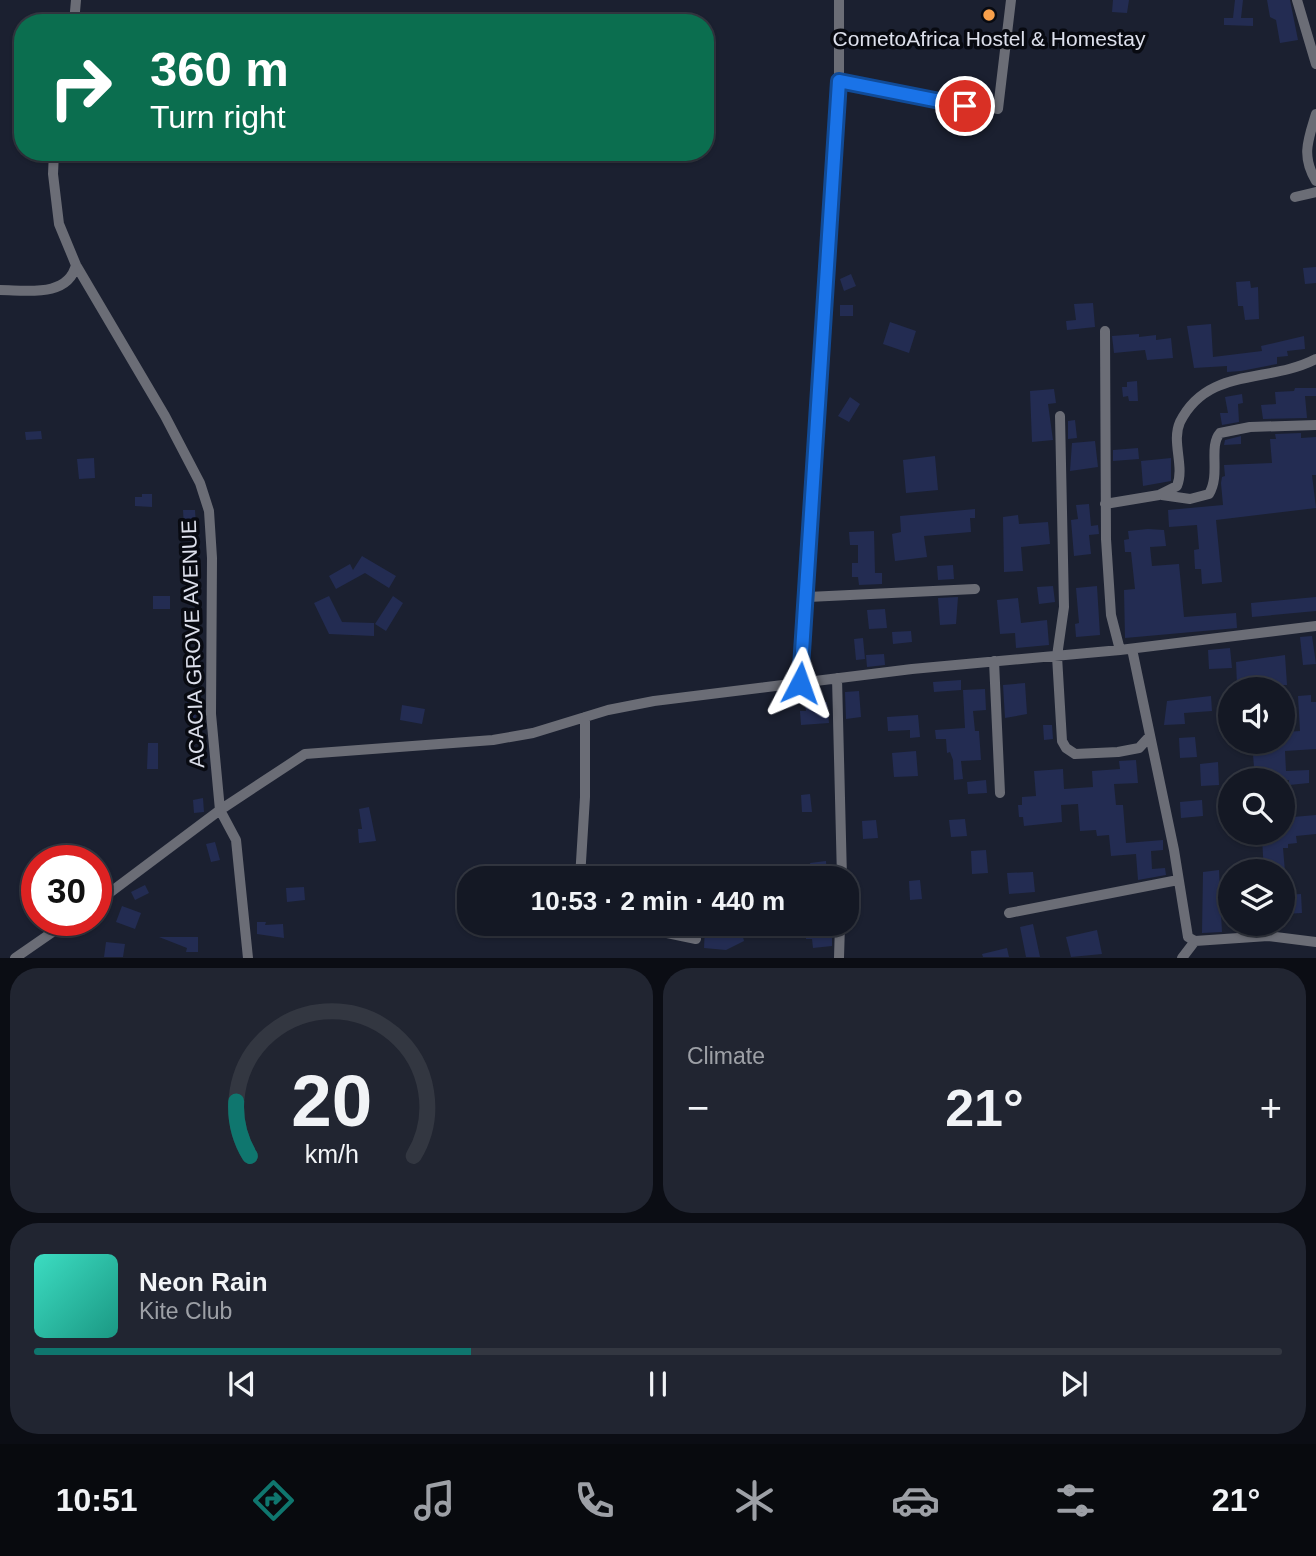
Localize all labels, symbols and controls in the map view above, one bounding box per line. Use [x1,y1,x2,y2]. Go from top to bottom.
marker: CometoAfrica Hostel & Homestay [981,7,997,23]
place label: CometoAfrica Hostel & Homestay [833,27,1146,50]
icon: right [35,42,126,133]
text: 360 m [150,42,289,96]
pin [935,76,995,136]
icon: arrive [946,87,984,125]
text: Turn right [150,99,286,135]
street label: ACACIA GROVE AVENUE [177,520,208,768]
position arrow [763,646,837,720]
map controls [1218,677,1295,936]
button: sound [1218,677,1295,754]
button: search [1218,768,1295,845]
speed limit sign: 30 [21,845,112,936]
button: layers [1218,859,1295,936]
text: 10:53 · 2 min · 440 m [531,886,785,916]
text: Climate [687,1043,765,1069]
text: 20 [291,1061,372,1142]
text: 21° [945,1079,1024,1137]
text: − [687,1087,709,1129]
text: + [1260,1087,1282,1129]
text: km/h [304,1140,359,1168]
text: Neon Rain [139,1267,268,1297]
text: Kite Club [139,1298,232,1324]
icon: previous [223,1365,261,1403]
icon: pause [639,1365,677,1403]
icon: next [1055,1365,1093,1403]
icon: directions [249,1476,298,1525]
icon: music [410,1476,459,1525]
icon: phone [570,1476,619,1525]
icon: climate [730,1476,779,1525]
icon: car [891,1476,940,1525]
icon: filters [1051,1476,1100,1525]
text: 10:51 [56,1482,138,1518]
text: 21° [1212,1482,1260,1518]

